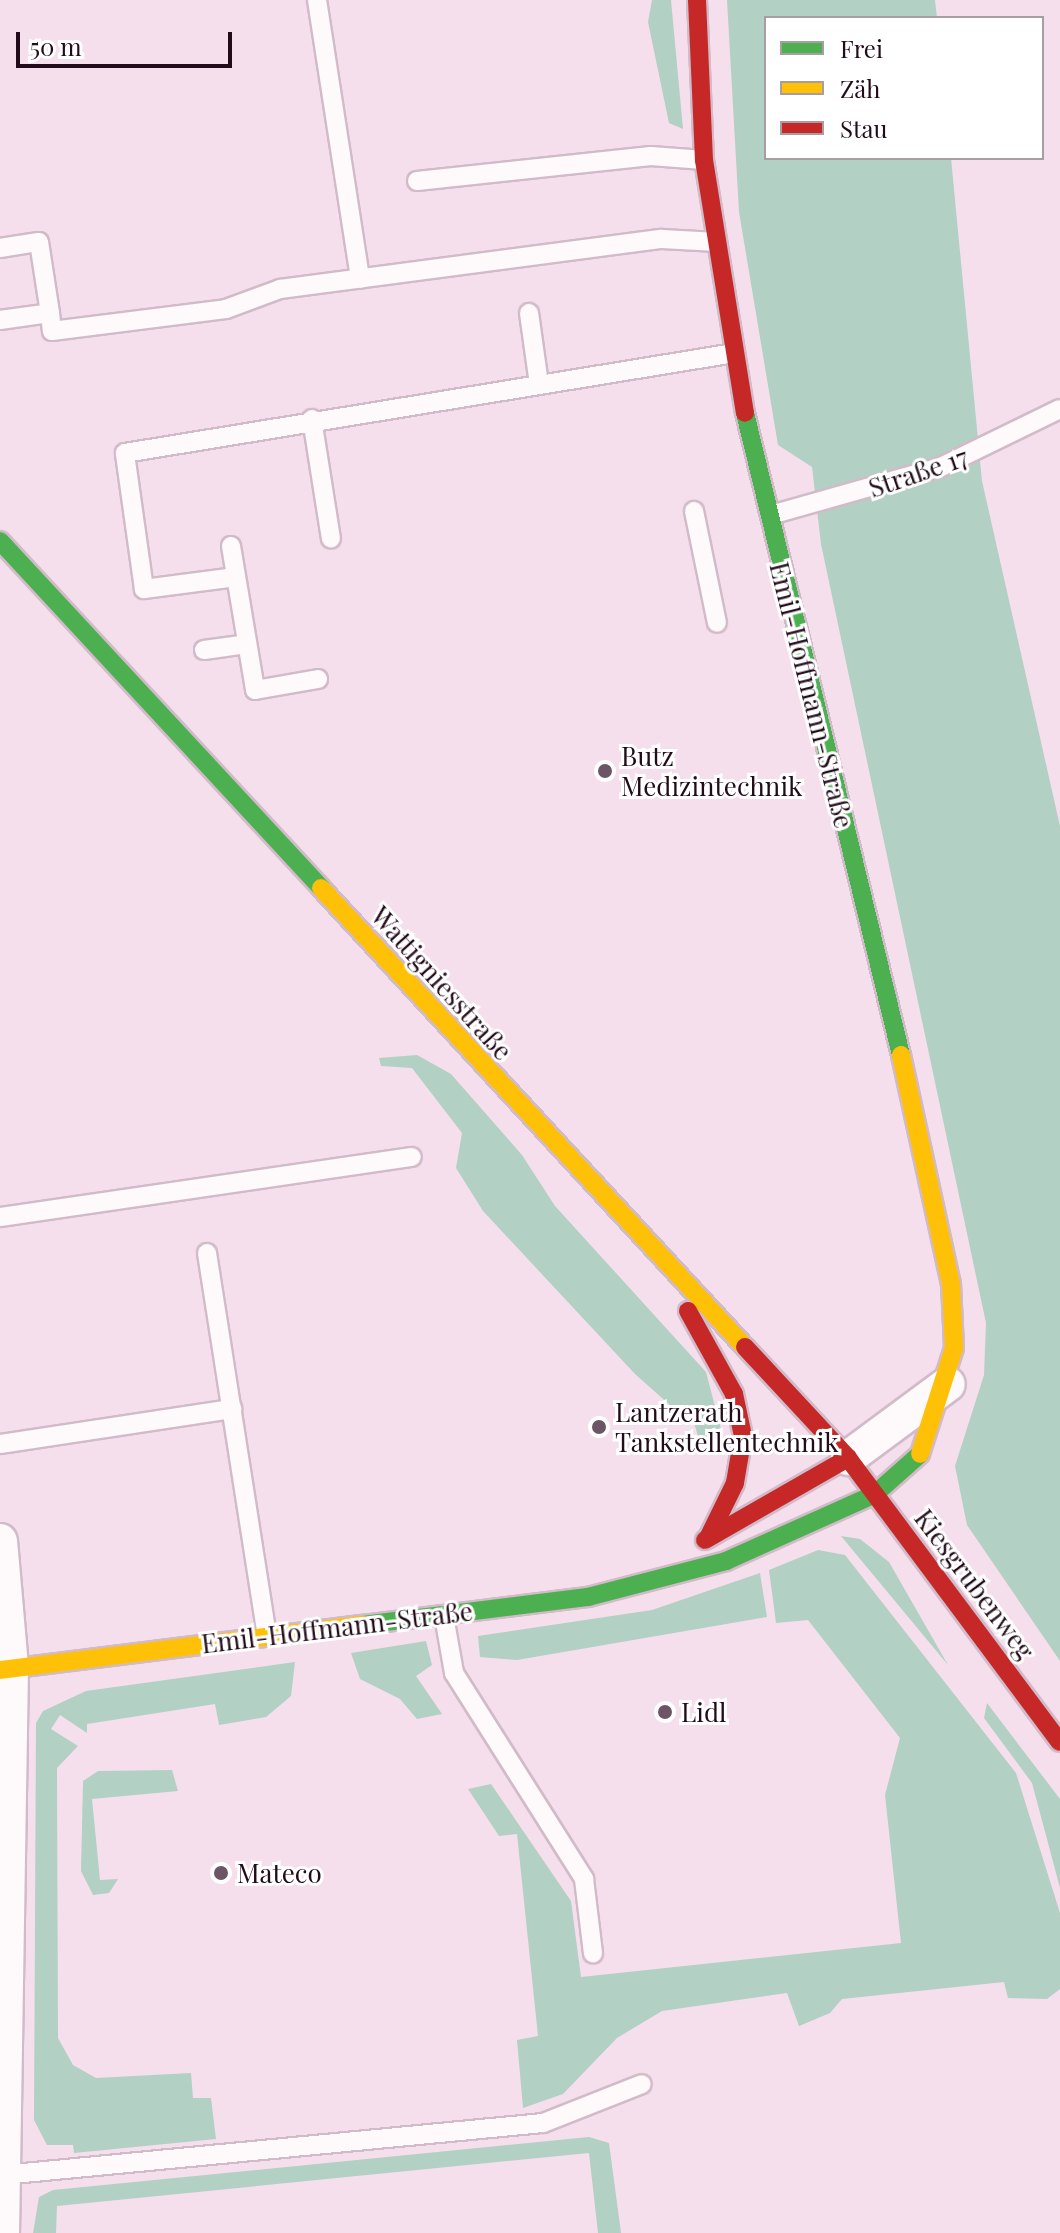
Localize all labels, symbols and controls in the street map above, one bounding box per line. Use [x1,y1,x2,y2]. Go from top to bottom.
scale bar [20,16,236,66]
legend [764,16,1044,160]
text: 50 m [30,30,82,62]
text: Frei [840,32,883,64]
text: Zäh [840,72,880,104]
text: Stau [840,112,887,144]
street label: Straße 17 [864,441,972,503]
street label: Emil-Hoffmann-Straße [764,559,860,831]
place label: Butz Medizintechnik [621,740,802,802]
marker: Butz Medizintechnik [596,762,614,780]
street label: Wattigniesstraße [365,900,519,1066]
place label: Lantzerath Tankstellentechnik [615,1396,839,1458]
marker: Lantzerath Tankstellentechnik [590,1418,608,1436]
street label: Kiesgrubenweg [909,1503,1041,1665]
street label: Emil-Hoffmann-Straße [199,1595,475,1659]
place label: Lidl [681,1696,726,1728]
marker: Lidl [656,1703,674,1721]
place label: Mateco [237,1857,322,1889]
marker: Mateco [212,1864,230,1882]

